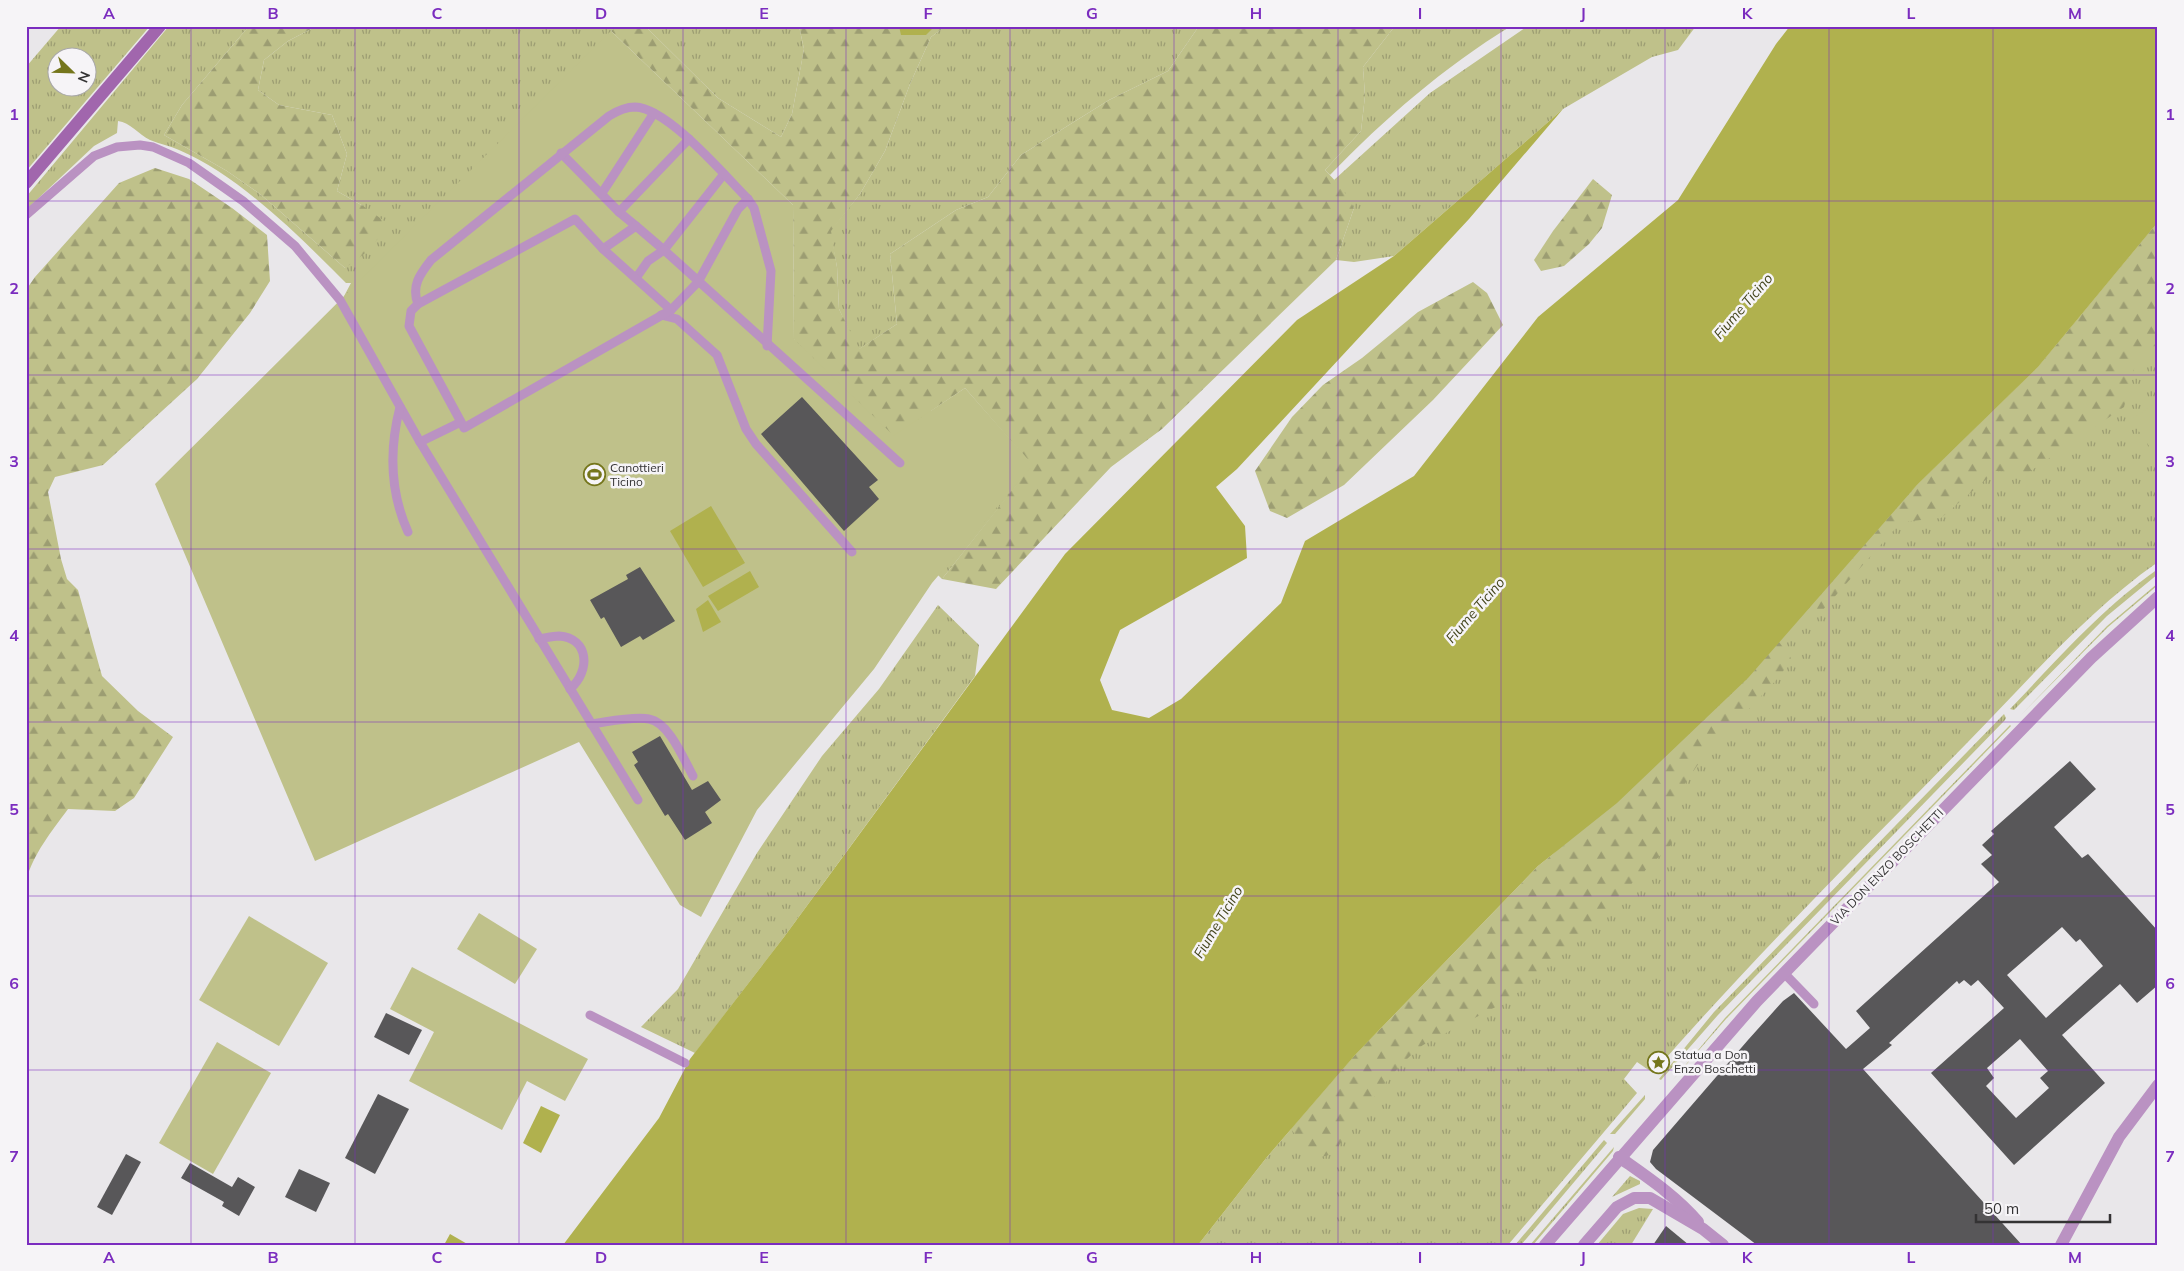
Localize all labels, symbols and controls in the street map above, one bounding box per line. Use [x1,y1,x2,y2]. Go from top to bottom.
text: A [103,3,115,23]
text: B [267,3,279,23]
text: C [432,3,443,23]
text: D [595,3,607,23]
text: E [759,3,769,23]
text: F [923,3,933,23]
text: G [1086,3,1098,23]
text: H [1250,3,1262,23]
text: I [1418,3,1422,23]
text: J [1580,3,1586,23]
text: K [1742,3,1754,23]
text: L [1907,3,1916,23]
text: M [2068,3,2082,23]
north arrow [48,48,98,98]
text: N [74,69,94,85]
text: 1 [9,104,19,124]
text: 1 [2165,104,2175,124]
water label: Fiume Ticino [1710,269,1776,343]
text: 2 [9,278,19,298]
text: 2 [2165,278,2175,298]
text: 3 [9,451,19,471]
text: 3 [2165,451,2175,471]
place label: Canottieri Ticino [610,460,664,489]
sports icon: Canottieri Ticino [582,463,606,487]
water label: Fiume Ticino [1442,573,1508,647]
text: 4 [9,625,19,645]
text: 4 [2165,625,2175,645]
text: 5 [9,799,19,819]
text: 5 [2165,799,2175,819]
street label: VIA DON ENZO BOSCHETTI [1827,805,1946,928]
water label: Fiume Ticino [1189,883,1247,961]
text: 6 [9,973,19,993]
text: 6 [2165,973,2175,993]
place label: Statua a Don Enzo Boschetti [1674,1047,1756,1076]
place icon: Statua a Don Enzo Boschetti [1646,1050,1670,1074]
text: 7 [9,1146,19,1166]
text: 7 [2165,1146,2175,1166]
scale bar [1976,1191,2110,1223]
text: 50 m [1984,1199,2019,1218]
text: A [103,1247,115,1267]
text: B [267,1247,279,1267]
text: C [432,1247,443,1267]
text: D [595,1247,607,1267]
text: E [759,1247,769,1267]
text: F [923,1247,933,1267]
text: G [1086,1247,1098,1267]
text: H [1250,1247,1262,1267]
text: I [1418,1247,1422,1267]
text: J [1580,1247,1586,1267]
text: K [1742,1247,1754,1267]
text: L [1907,1247,1916,1267]
text: M [2068,1247,2082,1267]

